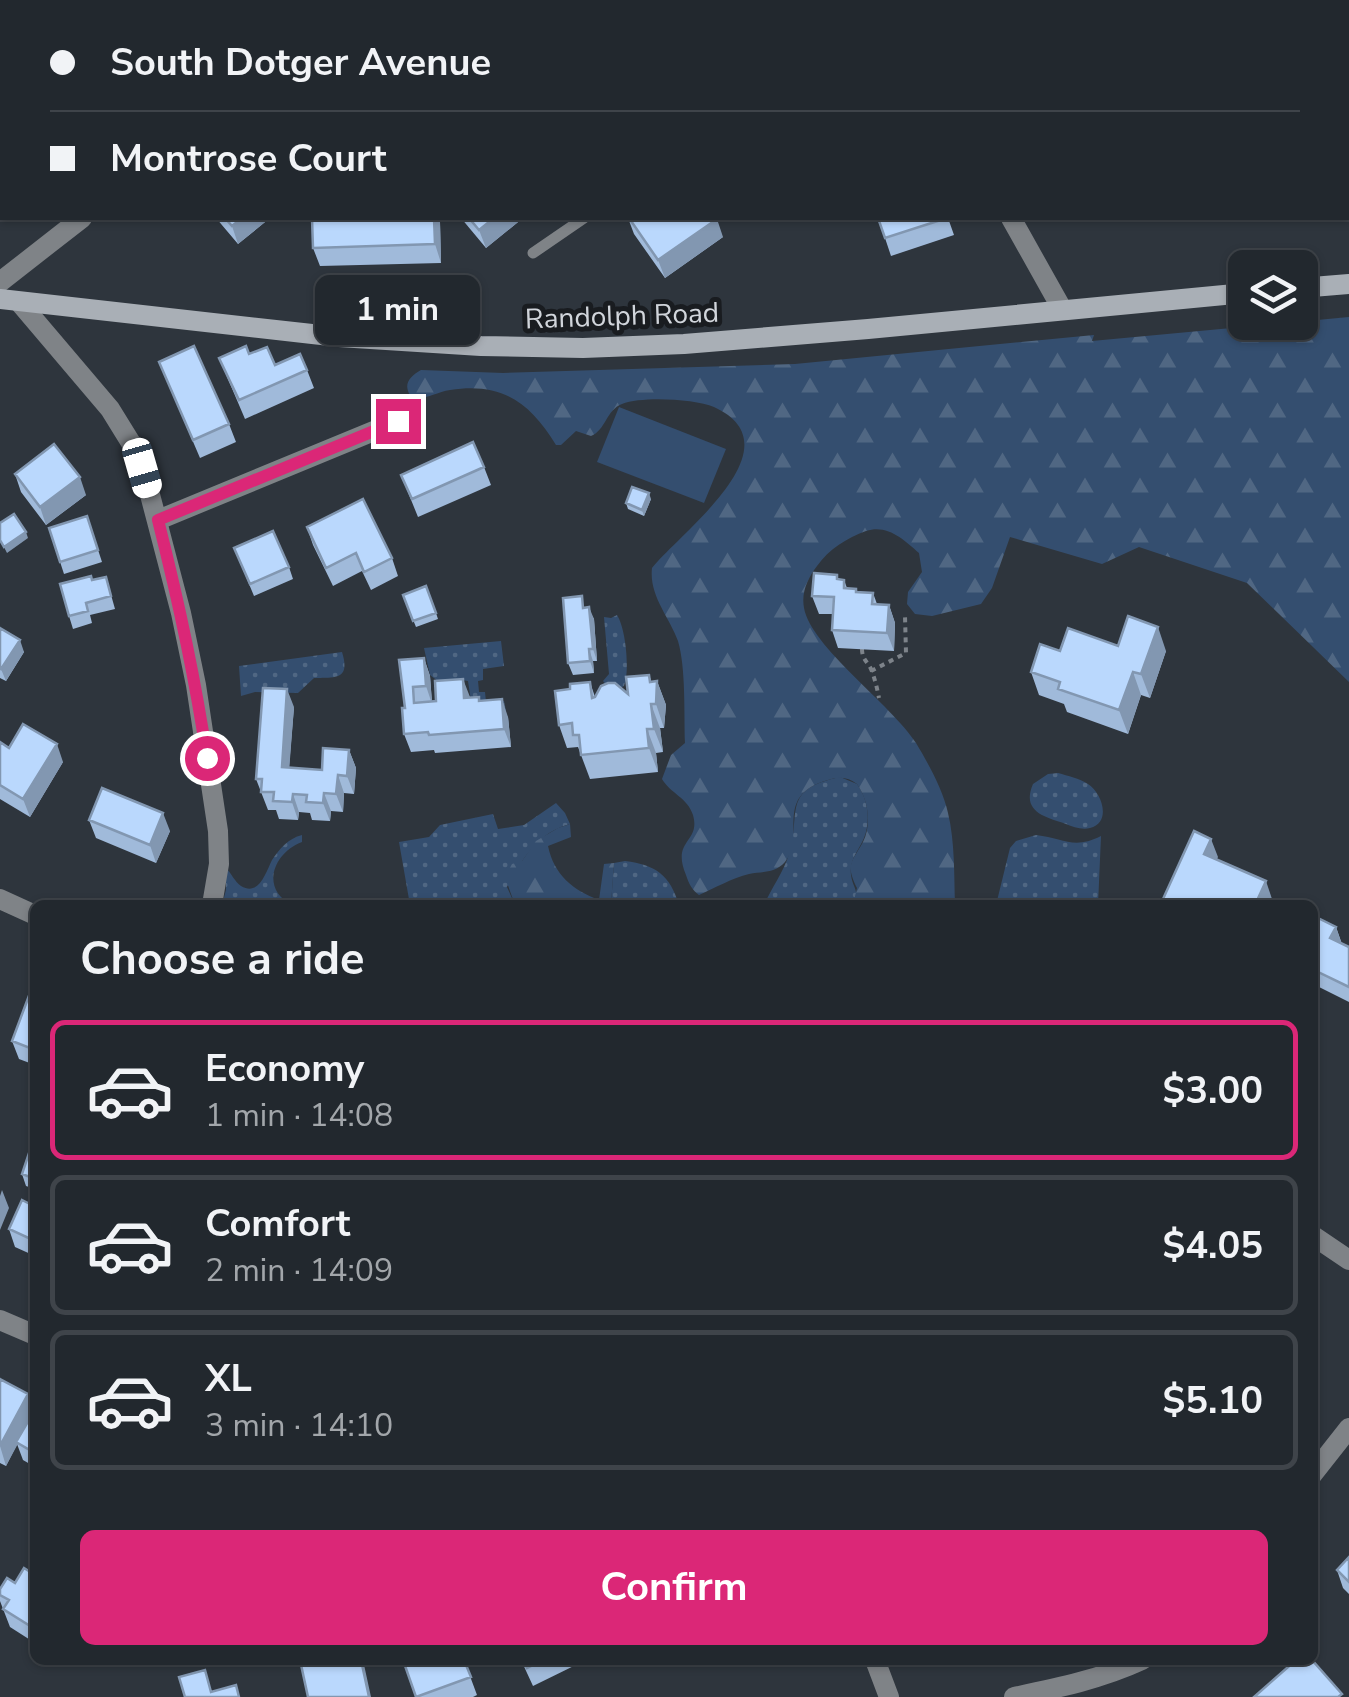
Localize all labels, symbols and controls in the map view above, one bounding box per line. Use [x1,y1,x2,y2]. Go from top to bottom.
text: South Dotger Avenue [110,37,491,88]
text: Montrose Court [110,133,387,184]
map controls [1228,250,1318,340]
button: layers [1228,250,1318,340]
callout: 1 min [316,276,480,346]
text: 1 min [356,288,439,331]
street label: Randolph Road [524,294,720,338]
route end [376,399,421,444]
car [119,435,165,501]
route start [185,736,230,781]
text: Choose a ride [80,929,365,990]
text: Economy [205,1043,364,1094]
icon: car [85,1045,175,1135]
text: $3.00 [1162,1065,1263,1116]
text: 1 min · 14:08 [205,1094,393,1137]
text: Comfort [205,1198,350,1249]
icon: car [85,1200,175,1290]
text: $4.05 [1162,1220,1263,1271]
text: 2 min · 14:09 [205,1249,393,1292]
text: XL [205,1353,252,1404]
icon: car [85,1355,175,1445]
text: $5.10 [1162,1375,1263,1426]
text: 3 min · 14:10 [205,1404,393,1447]
button: Confirm [80,1530,1268,1645]

